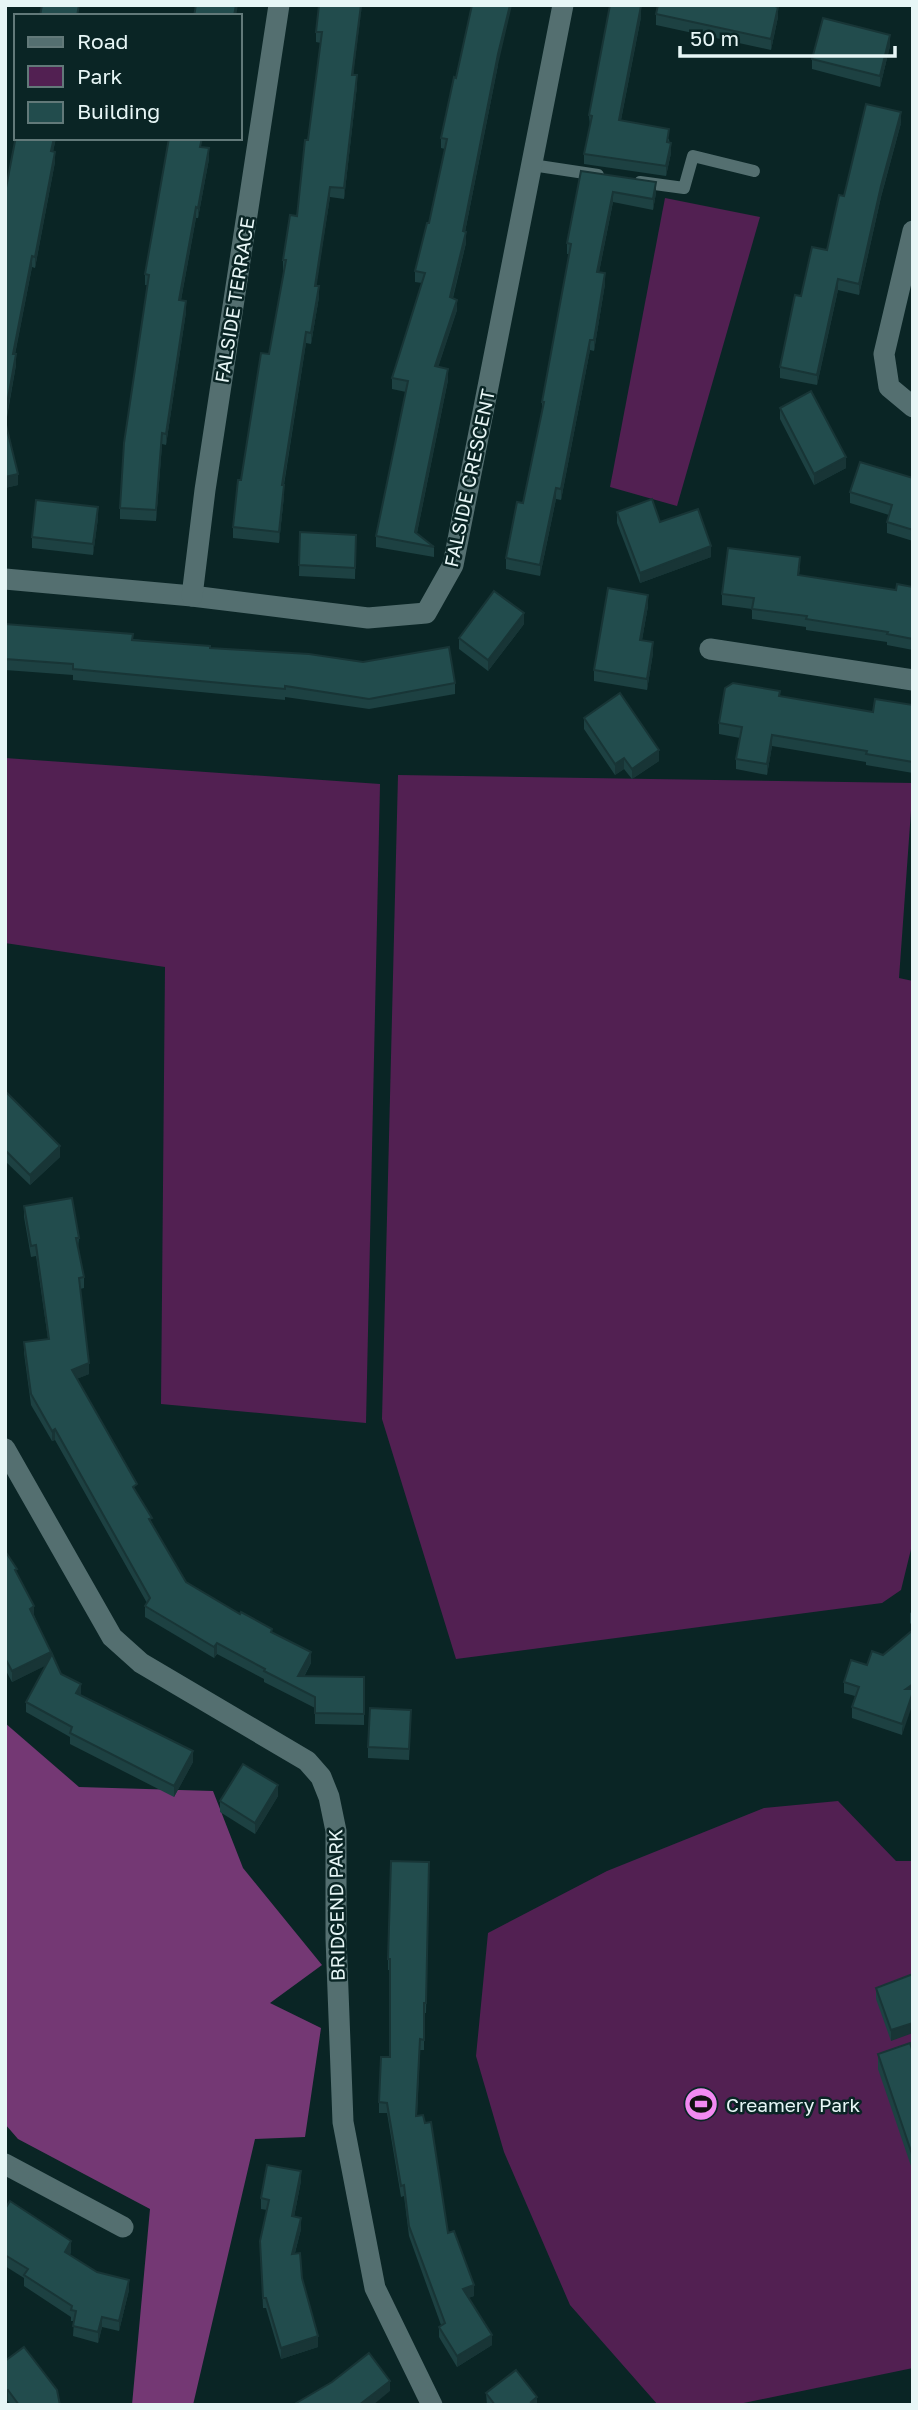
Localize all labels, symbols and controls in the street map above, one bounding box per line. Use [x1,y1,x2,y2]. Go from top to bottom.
legend [14,14,242,140]
scale bar [680,14,895,58]
text: 50 m [690,25,739,51]
text: Road [77,28,128,54]
text: Park [77,63,123,89]
text: Building [77,98,160,124]
street label: FALSIDE TERRACE [210,216,258,384]
street label: FALSIDE CRESCENT [439,387,499,569]
street label: BRIDGEND PARK [323,1829,349,1981]
sports icon: Creamery Park [682,2085,720,2123]
place label: Creamery Park [726,2093,861,2116]

